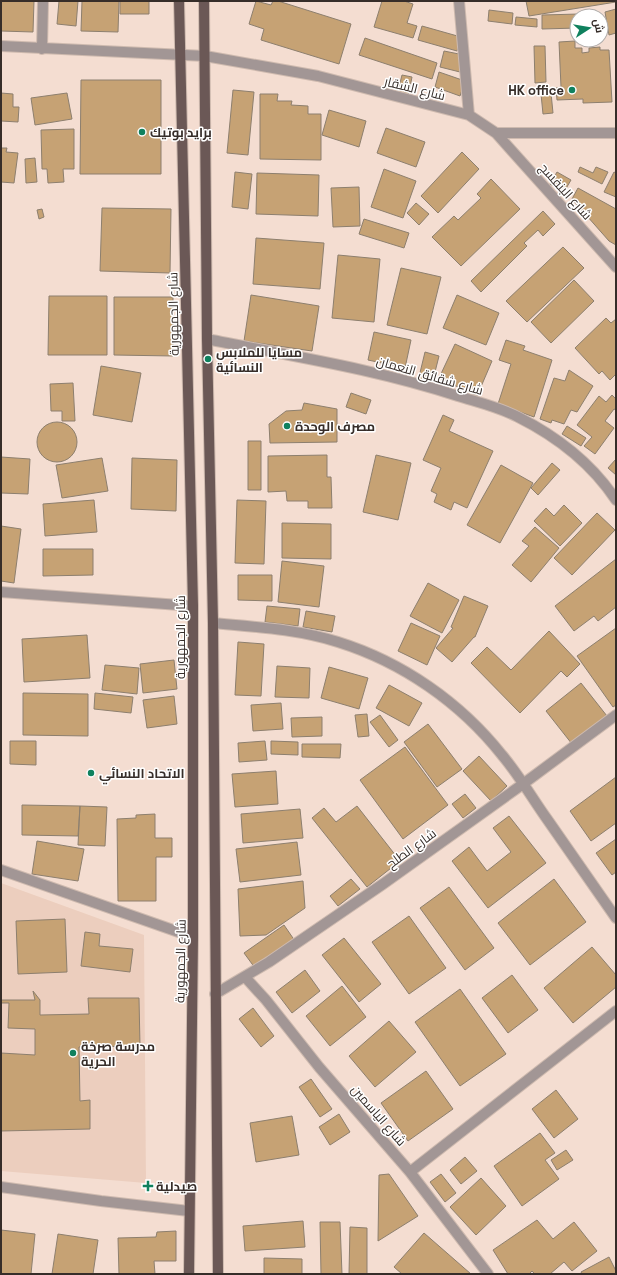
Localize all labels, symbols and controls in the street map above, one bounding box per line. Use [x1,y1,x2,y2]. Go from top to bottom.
north arrow [569,8,609,48]
text: ش [590,18,607,34]
street label: شارع الشقار [382,72,447,104]
place label: HK office [508,82,564,99]
marker: HK office [567,85,577,95]
place label: برايد بوتيك [150,124,212,141]
marker: برايد بوتيك [137,127,147,137]
street label: شارع البنفسج [536,159,596,223]
street label: شارع الجمهورية [164,272,183,356]
place label: مسايا للملابس النسائية [216,344,302,376]
street label: شارع شقائق النعمان [375,352,485,399]
marker: مسايا للملابس النسائية [203,354,213,364]
place label: مصرف الوحدة [295,418,375,435]
marker: مصرف الوحدة [282,421,292,431]
street label: شارع الجمهورية [172,595,189,679]
place label: الاتحاد النسائي [99,765,185,785]
marker: الاتحاد النسائي [86,768,96,778]
street label: شارع الطلح [383,825,440,872]
street label: شارع الجمهورية [171,919,190,1003]
place label: مدرسة صرخة الحرية [81,1038,155,1070]
marker: مدرسة صرخة الحرية [68,1048,78,1058]
street label: شارع الياسمين [347,1081,410,1149]
place label: صيدلية [156,1178,197,1195]
marker: صيدلية [143,1181,153,1191]

